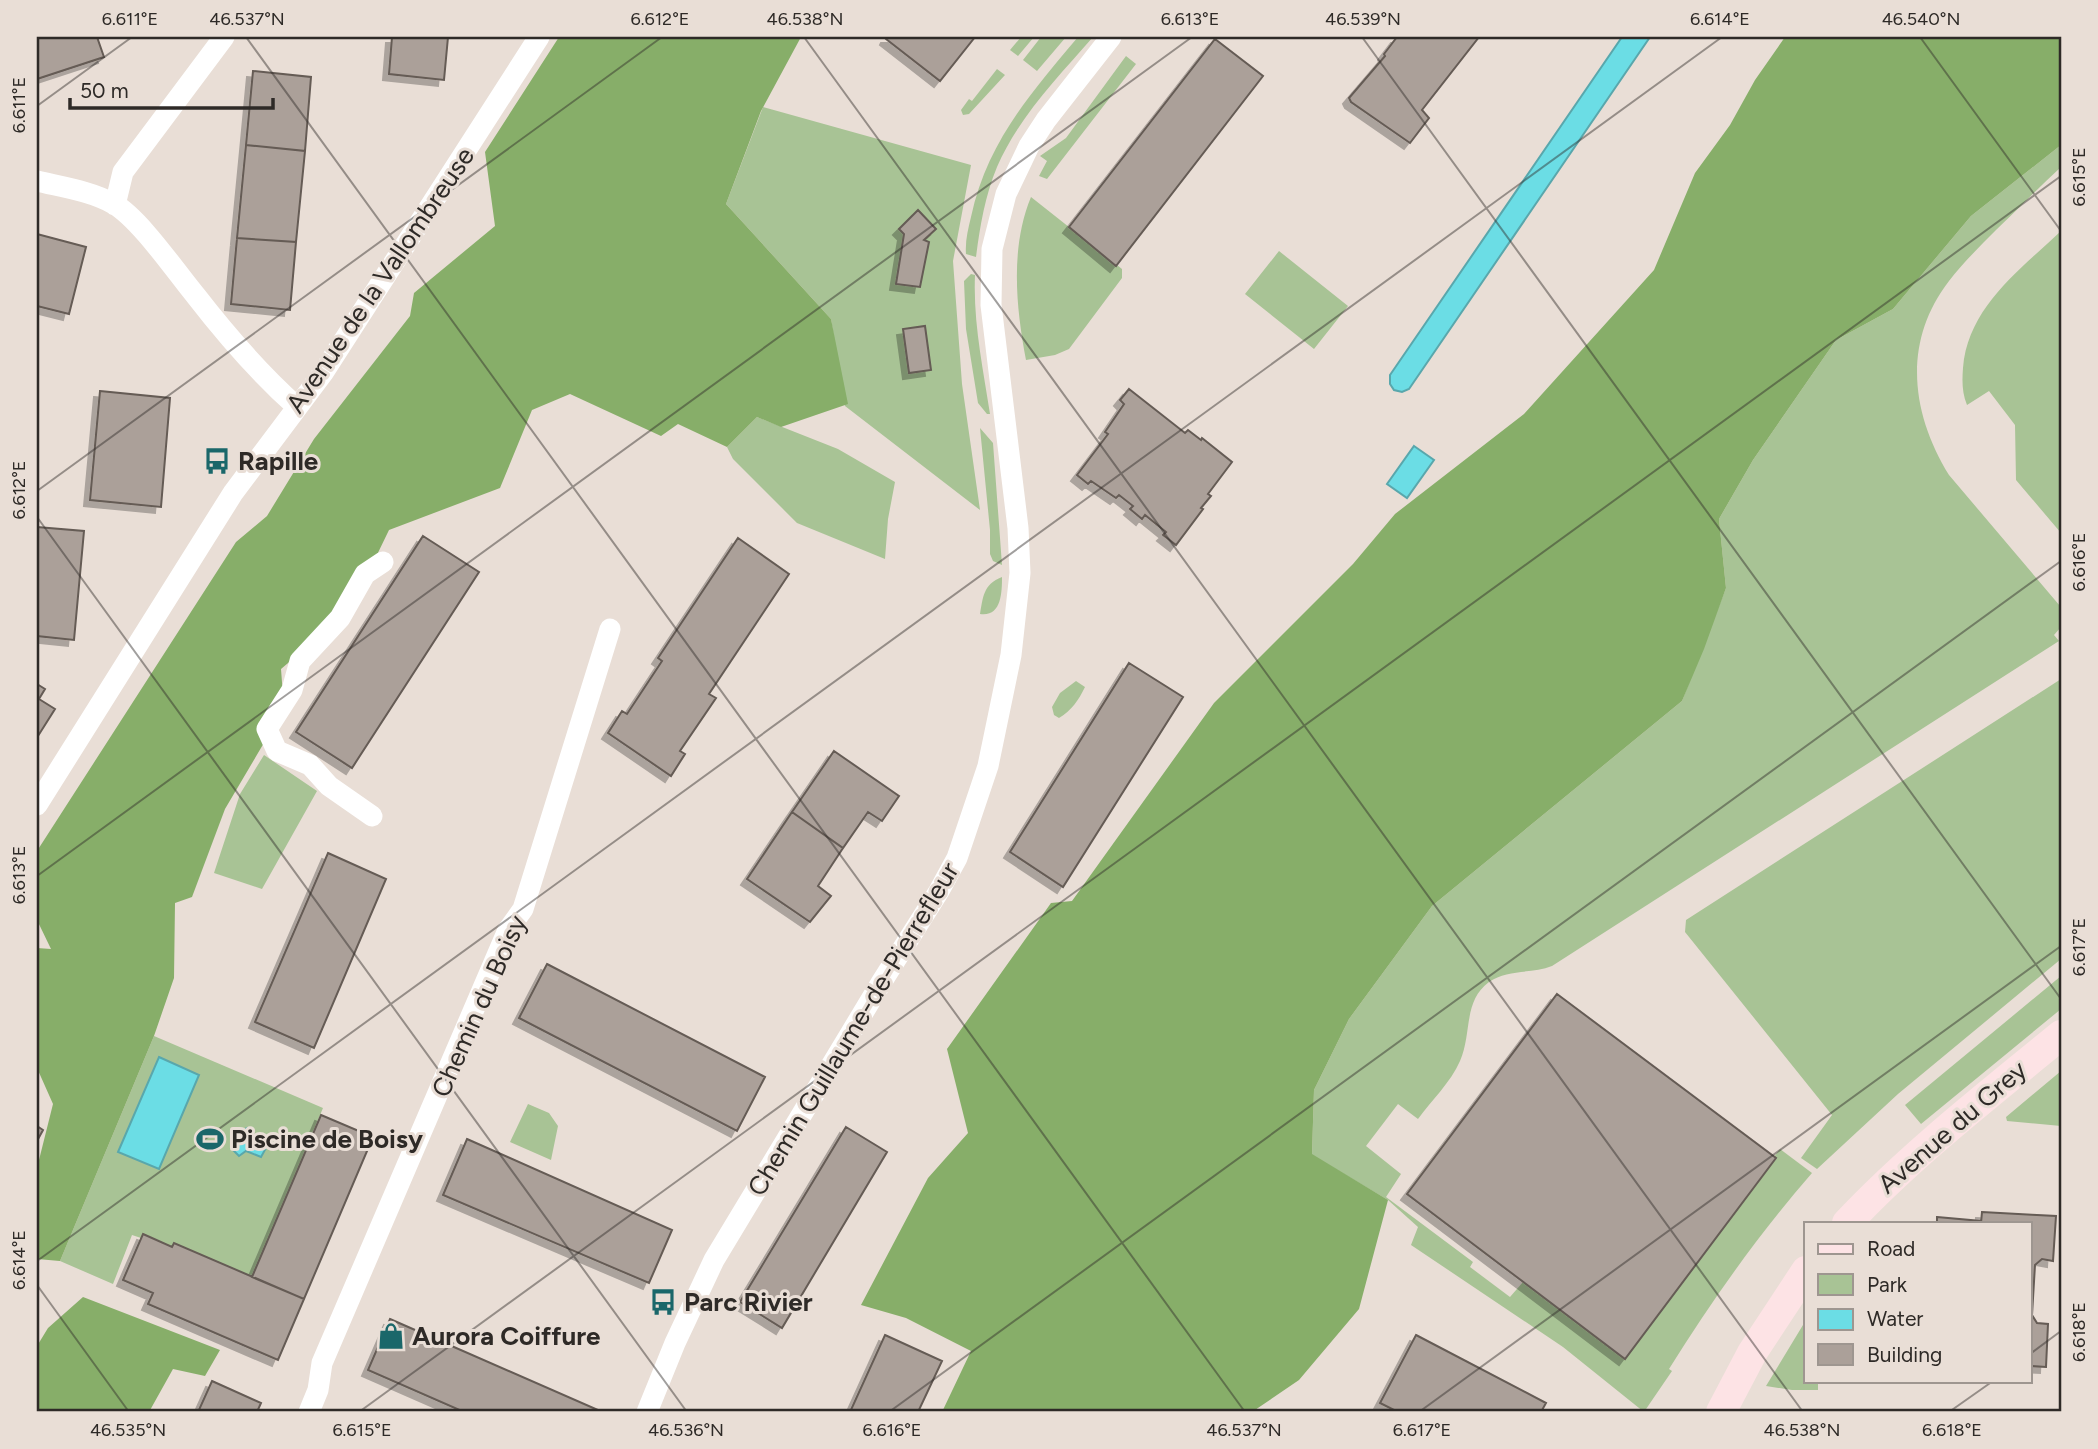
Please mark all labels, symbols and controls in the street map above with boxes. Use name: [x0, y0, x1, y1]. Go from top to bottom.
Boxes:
text: 6.611°E: [102, 8, 158, 30]
text: 46.537°N: [209, 8, 285, 30]
text: 6.612°E: [631, 8, 689, 30]
text: 46.538°N: [767, 8, 843, 30]
text: 6.613°E: [1161, 8, 1219, 30]
text: 46.539°N: [1325, 8, 1401, 30]
text: 6.614°E: [1690, 8, 1750, 30]
text: 46.540°N: [1882, 8, 1960, 30]
scale bar: [70, 66, 273, 110]
text: 6.611°E: [8, 77, 30, 133]
text: 50 m: [80, 78, 129, 103]
street label: Avenue de la Vallombreuse: [279, 141, 481, 419]
text: 6.615°E: [2068, 147, 2090, 207]
place label: Rapille: [238, 445, 318, 477]
bus stop icon: Rapille: [202, 446, 232, 476]
text: 6.612°E: [8, 461, 30, 519]
text: 6.616°E: [2068, 532, 2090, 592]
text: 6.613°E: [8, 846, 30, 904]
street label: Chemin Guillaume-de-Pierrefleur: [741, 856, 966, 1202]
street label: Chemin du Boisy: [425, 910, 534, 1102]
text: 6.617°E: [2068, 918, 2090, 976]
street label: Avenue du Grey: [1871, 1054, 2033, 1200]
place label: Piscine de Boisy: [231, 1123, 423, 1155]
sports icon: Piscine de Boisy: [195, 1124, 225, 1154]
legend: [1804, 1222, 2032, 1382]
text: 6.614°E: [8, 1230, 30, 1290]
text: Road: [1867, 1236, 1915, 1261]
text: Park: [1867, 1272, 1908, 1297]
place label: Parc Rivier: [684, 1286, 813, 1318]
bus stop icon: Parc Rivier: [648, 1287, 678, 1317]
text: 6.618°E: [2068, 1302, 2090, 1362]
text: Water: [1867, 1306, 1923, 1331]
place label: Aurora Coiffure: [412, 1320, 600, 1352]
shop icon: Aurora Coiffure: [376, 1321, 406, 1351]
text: Building: [1867, 1342, 1942, 1367]
text: 46.535°N: [90, 1419, 166, 1441]
text: 6.615°E: [332, 1419, 392, 1441]
text: 46.536°N: [648, 1419, 724, 1441]
text: 6.616°E: [862, 1419, 922, 1441]
text: 46.537°N: [1206, 1419, 1282, 1441]
text: 6.617°E: [1393, 1419, 1451, 1441]
text: 46.538°N: [1764, 1419, 1840, 1441]
text: 6.618°E: [1922, 1419, 1982, 1441]

